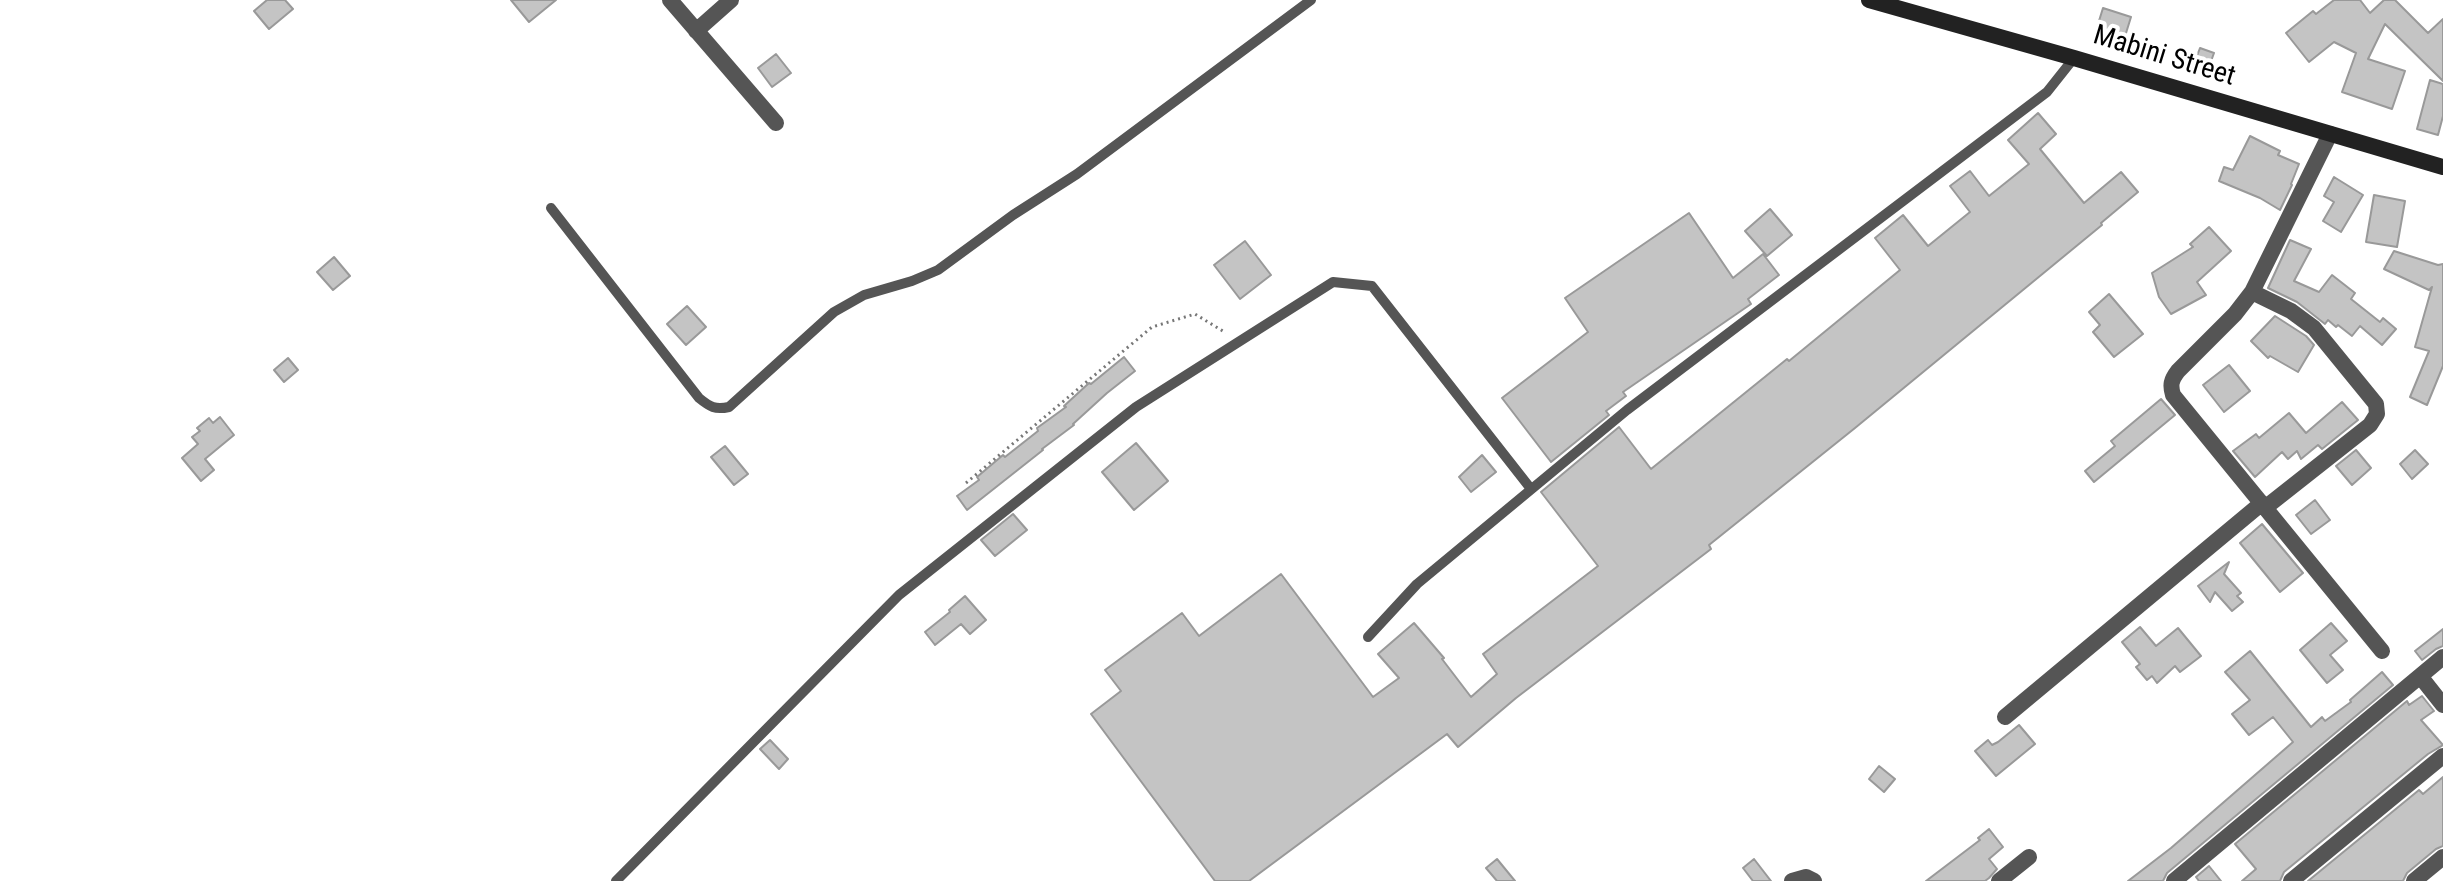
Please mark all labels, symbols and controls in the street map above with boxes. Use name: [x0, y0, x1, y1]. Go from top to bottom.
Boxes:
street label: Mabini Street: [2089, 19, 2239, 95]

